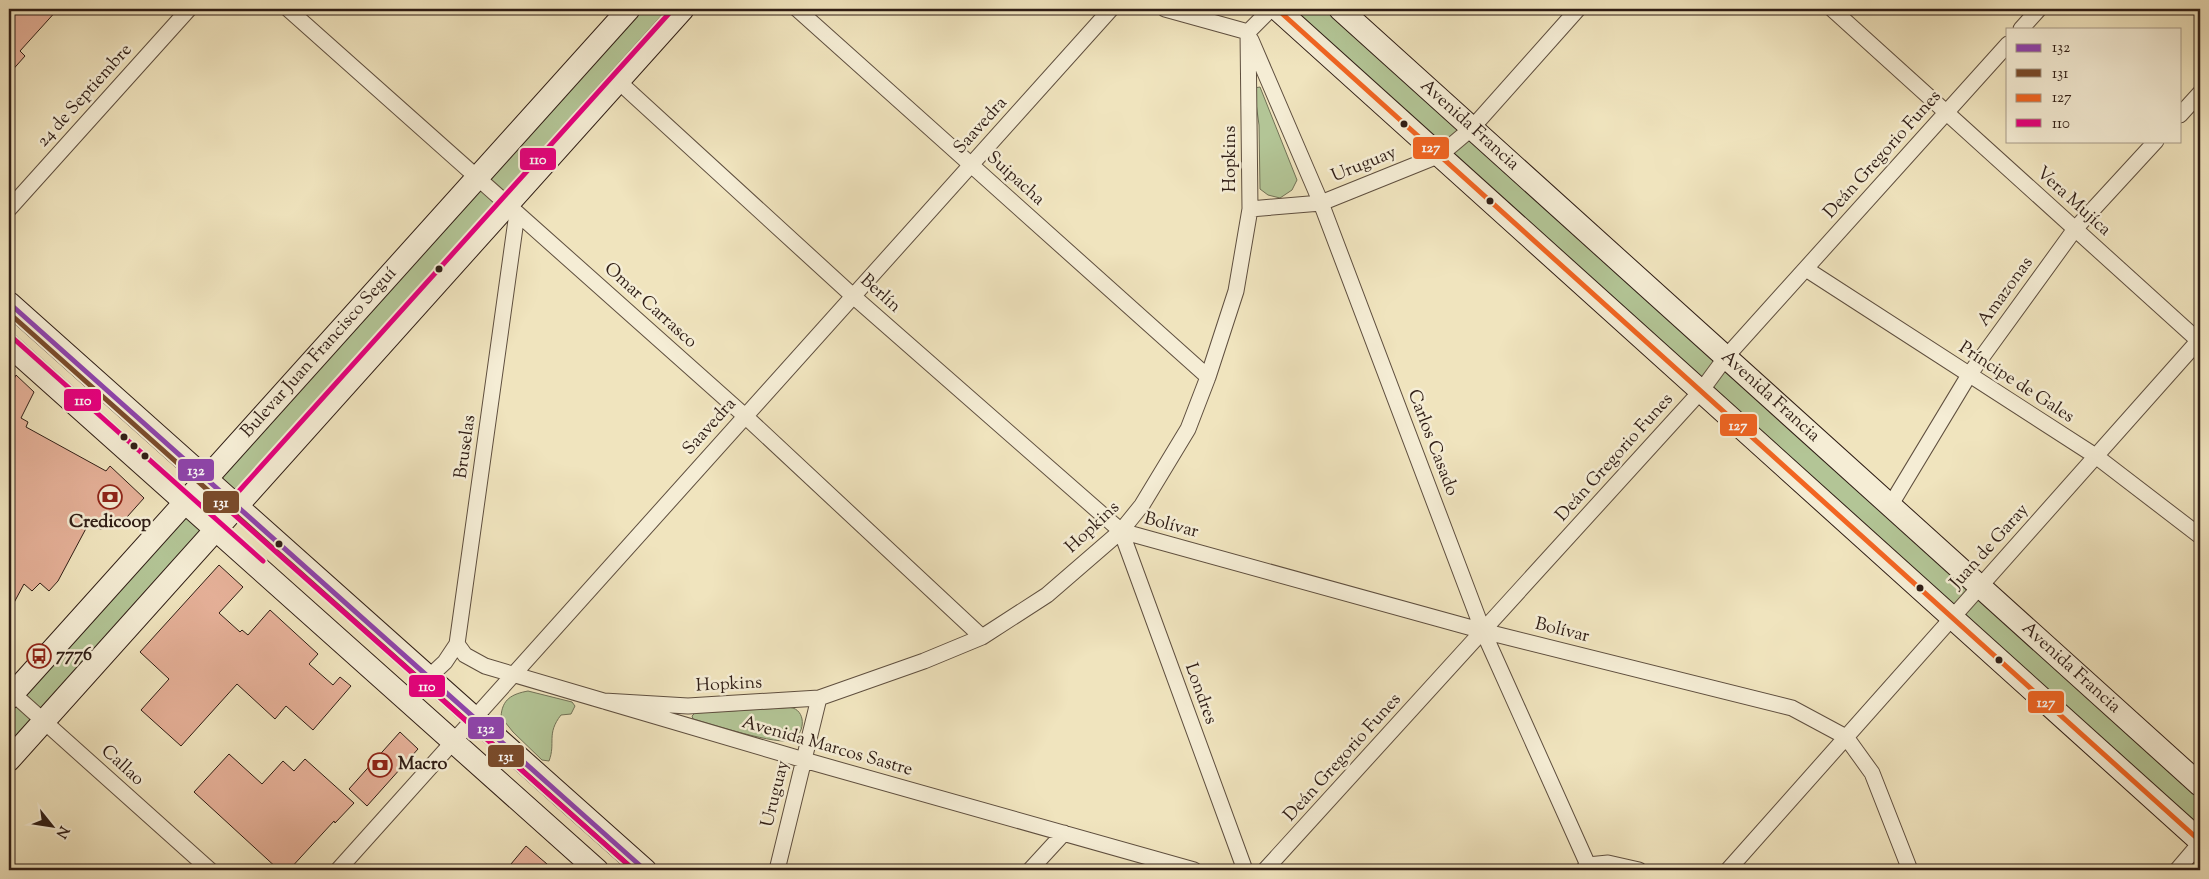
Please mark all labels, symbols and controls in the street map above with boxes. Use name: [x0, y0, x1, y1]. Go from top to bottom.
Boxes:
legend: [2006, 28, 2182, 142]
street label: 24 de Septiembre: [31, 38, 139, 154]
text: 132: [2052, 38, 2070, 59]
text: 131: [2052, 64, 2068, 85]
street label: Avenida Francia: [1414, 74, 1525, 177]
street label: Deán Gregorio Funes: [1818, 85, 1948, 225]
text: 127: [2052, 88, 2072, 109]
street label: Saavedra: [948, 92, 1014, 160]
text: 110: [2052, 114, 2070, 135]
unlabelled marker: [1399, 119, 1409, 129]
street label: Hopkins: [1218, 126, 1244, 192]
line badge: 127: [1412, 136, 1450, 160]
text: 127: [1422, 139, 1441, 159]
street label: Uruguay: [1328, 140, 1400, 190]
street label: Suipacha: [980, 146, 1050, 212]
line badge: 110: [519, 147, 557, 171]
text: 110: [530, 151, 547, 171]
street label: Vera Mujíca: [2030, 161, 2116, 243]
unlabelled marker: [1485, 196, 1495, 206]
street label: Amazonas: [1972, 252, 2040, 332]
street label: Omar Carrasco: [597, 257, 703, 355]
street label: Bulevar Juan Francisco Seguí: [235, 262, 403, 444]
unlabelled marker: [434, 264, 444, 274]
street label: Berlín: [854, 269, 906, 320]
street label: Príncipe de Gales: [1953, 336, 2079, 430]
street label: Avenida Francia: [1714, 345, 1825, 449]
street label: Carlos Casado: [1400, 386, 1464, 500]
line badge: 110: [63, 388, 102, 412]
street label: Deán Gregorio Funes: [1550, 388, 1680, 528]
text: 110: [75, 392, 92, 412]
street label: Saavedra: [677, 393, 743, 461]
street label: Bruselas: [449, 413, 483, 481]
line badge: 127: [1719, 413, 1758, 437]
text: 127: [1729, 417, 1748, 437]
unlabelled marker: [119, 432, 129, 442]
unlabelled marker: [129, 441, 139, 451]
unlabelled marker: [140, 451, 150, 461]
line badge: 132: [177, 458, 215, 482]
text: 132: [188, 462, 205, 482]
bank icon: Credicoop: [97, 484, 123, 510]
line badge: 131: [202, 490, 240, 514]
text: 131: [213, 494, 229, 514]
street label: Hopkins: [1060, 496, 1126, 560]
street label: Juan de Garay: [1944, 498, 2036, 596]
street label: Bolívar: [1141, 506, 1201, 546]
place label: Credicoop: [69, 510, 151, 536]
unlabelled marker: [274, 539, 284, 549]
unlabelled marker: [1915, 583, 1925, 593]
street label: Bolívar: [1532, 612, 1592, 650]
street label: Avenida Francia: [2015, 616, 2126, 720]
bus stop icon: 7776: [26, 643, 52, 669]
place label: 7776: [56, 643, 92, 669]
unlabelled marker: [1994, 655, 2004, 665]
street label: Londres: [1177, 660, 1223, 728]
street label: Hopkins: [695, 670, 763, 700]
line badge: 110: [408, 674, 446, 698]
text: 110: [419, 678, 436, 698]
street label: Deán Gregorio Funes: [1278, 688, 1408, 828]
line badge: 127: [2027, 690, 2065, 714]
text: 127: [2037, 694, 2056, 714]
street label: Avenida Marcos Sastre: [739, 710, 915, 784]
line badge: 132: [467, 716, 505, 740]
text: 132: [478, 720, 495, 740]
street label: Callao: [95, 739, 150, 793]
line badge: 131: [487, 744, 525, 768]
text: 131: [498, 748, 514, 768]
bank icon: Macro: [367, 752, 393, 778]
place label: Macro: [398, 752, 447, 778]
street label: Uruguay: [755, 758, 797, 830]
north arrow: [28, 802, 78, 852]
text: N: [50, 822, 73, 841]

